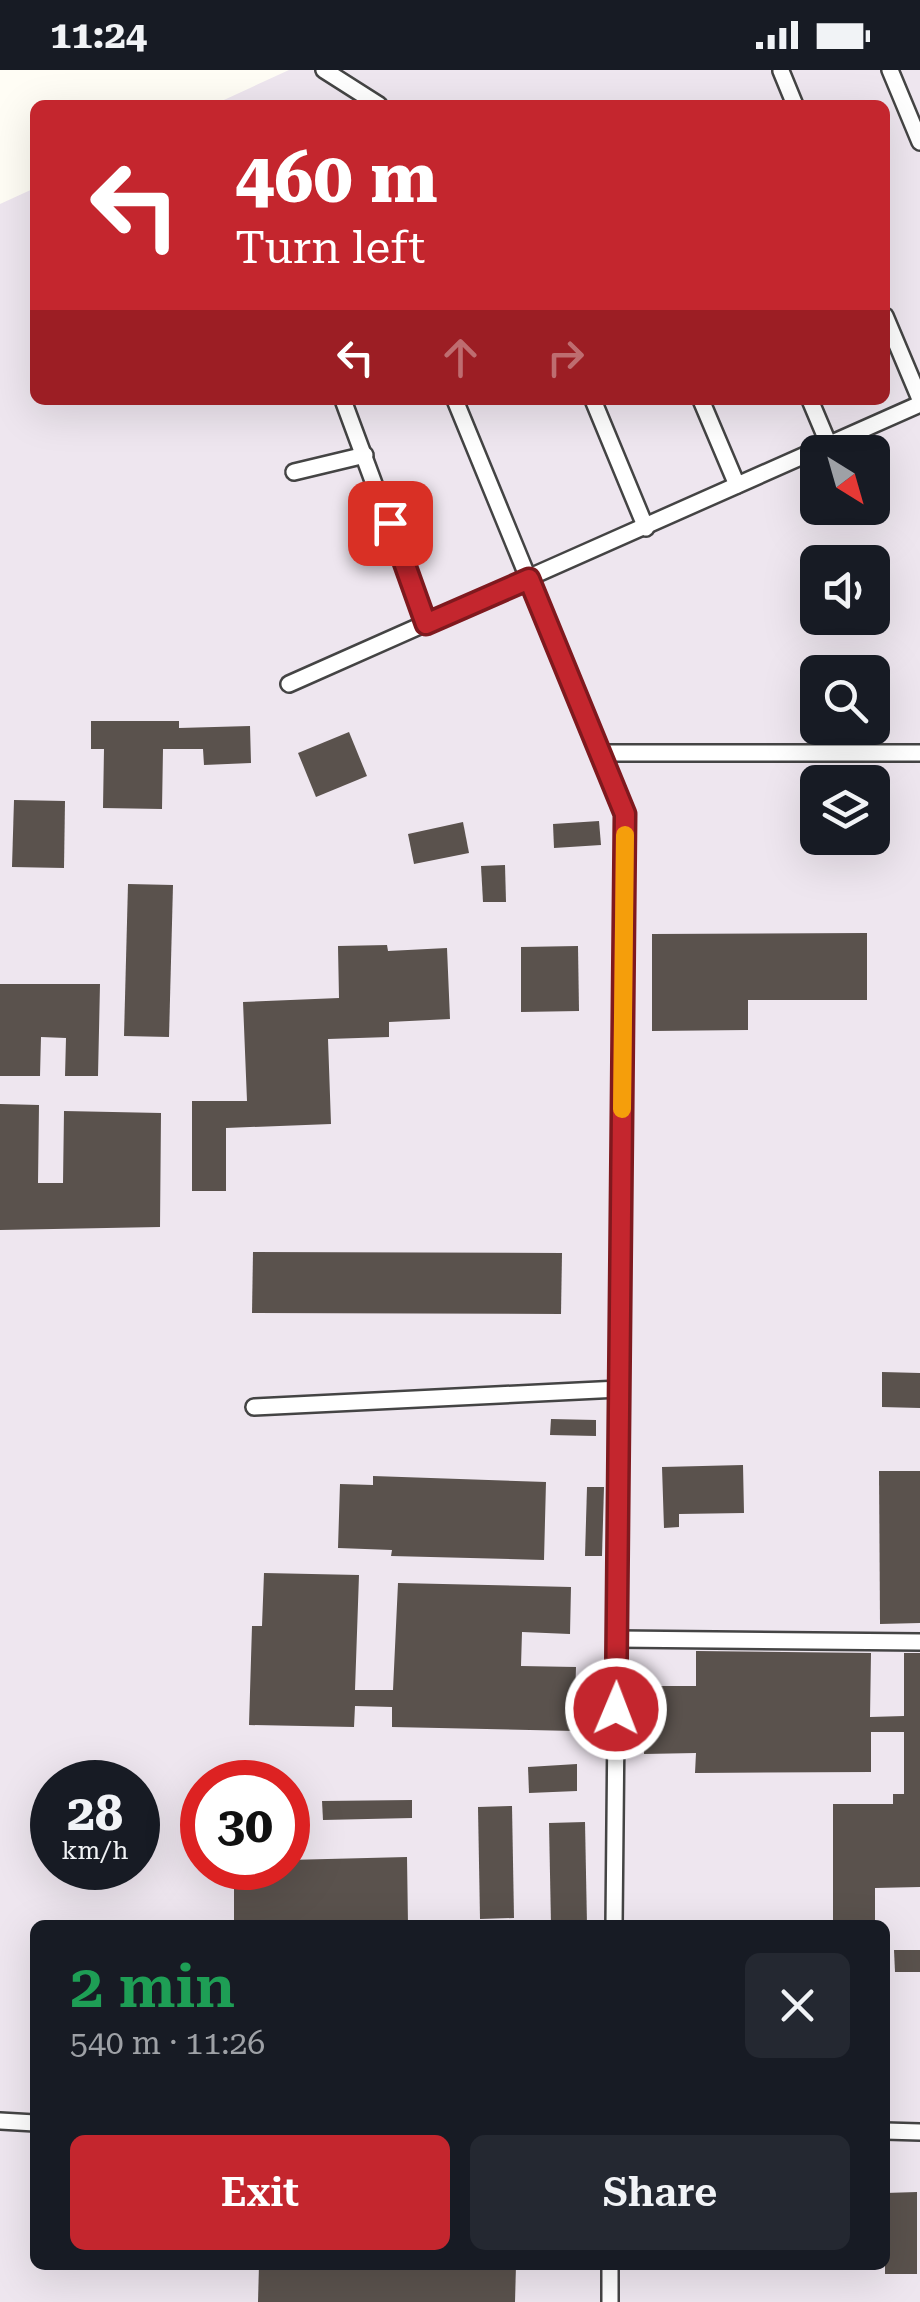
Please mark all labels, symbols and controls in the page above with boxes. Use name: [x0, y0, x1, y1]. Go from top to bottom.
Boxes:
text: 11:24: [50, 13, 147, 57]
text: 460 m: [235, 137, 438, 219]
icon: left: [70, 140, 200, 270]
text: Turn left: [235, 221, 425, 274]
icon: left: [328, 330, 383, 385]
icon: ahead: [433, 330, 488, 385]
icon: right: [538, 330, 593, 385]
north arrow: [800, 435, 890, 525]
map controls: [800, 435, 890, 855]
pin: [348, 481, 433, 566]
icon: arrive: [363, 496, 418, 551]
button: sound: [800, 545, 890, 635]
button: search: [800, 655, 890, 745]
button: layers: [800, 765, 890, 855]
position arrow: [564, 1657, 668, 1761]
speed limit sign: 30: [180, 1760, 310, 1890]
text: 28: [67, 1784, 123, 1842]
text: km/h: [62, 1836, 128, 1865]
text: 2 min: [70, 1951, 235, 2022]
button: close: [745, 1953, 850, 2058]
text: 540 m · 11:26: [70, 2024, 265, 2062]
button: Exit: [70, 2135, 450, 2250]
button: Share: [470, 2135, 850, 2250]

